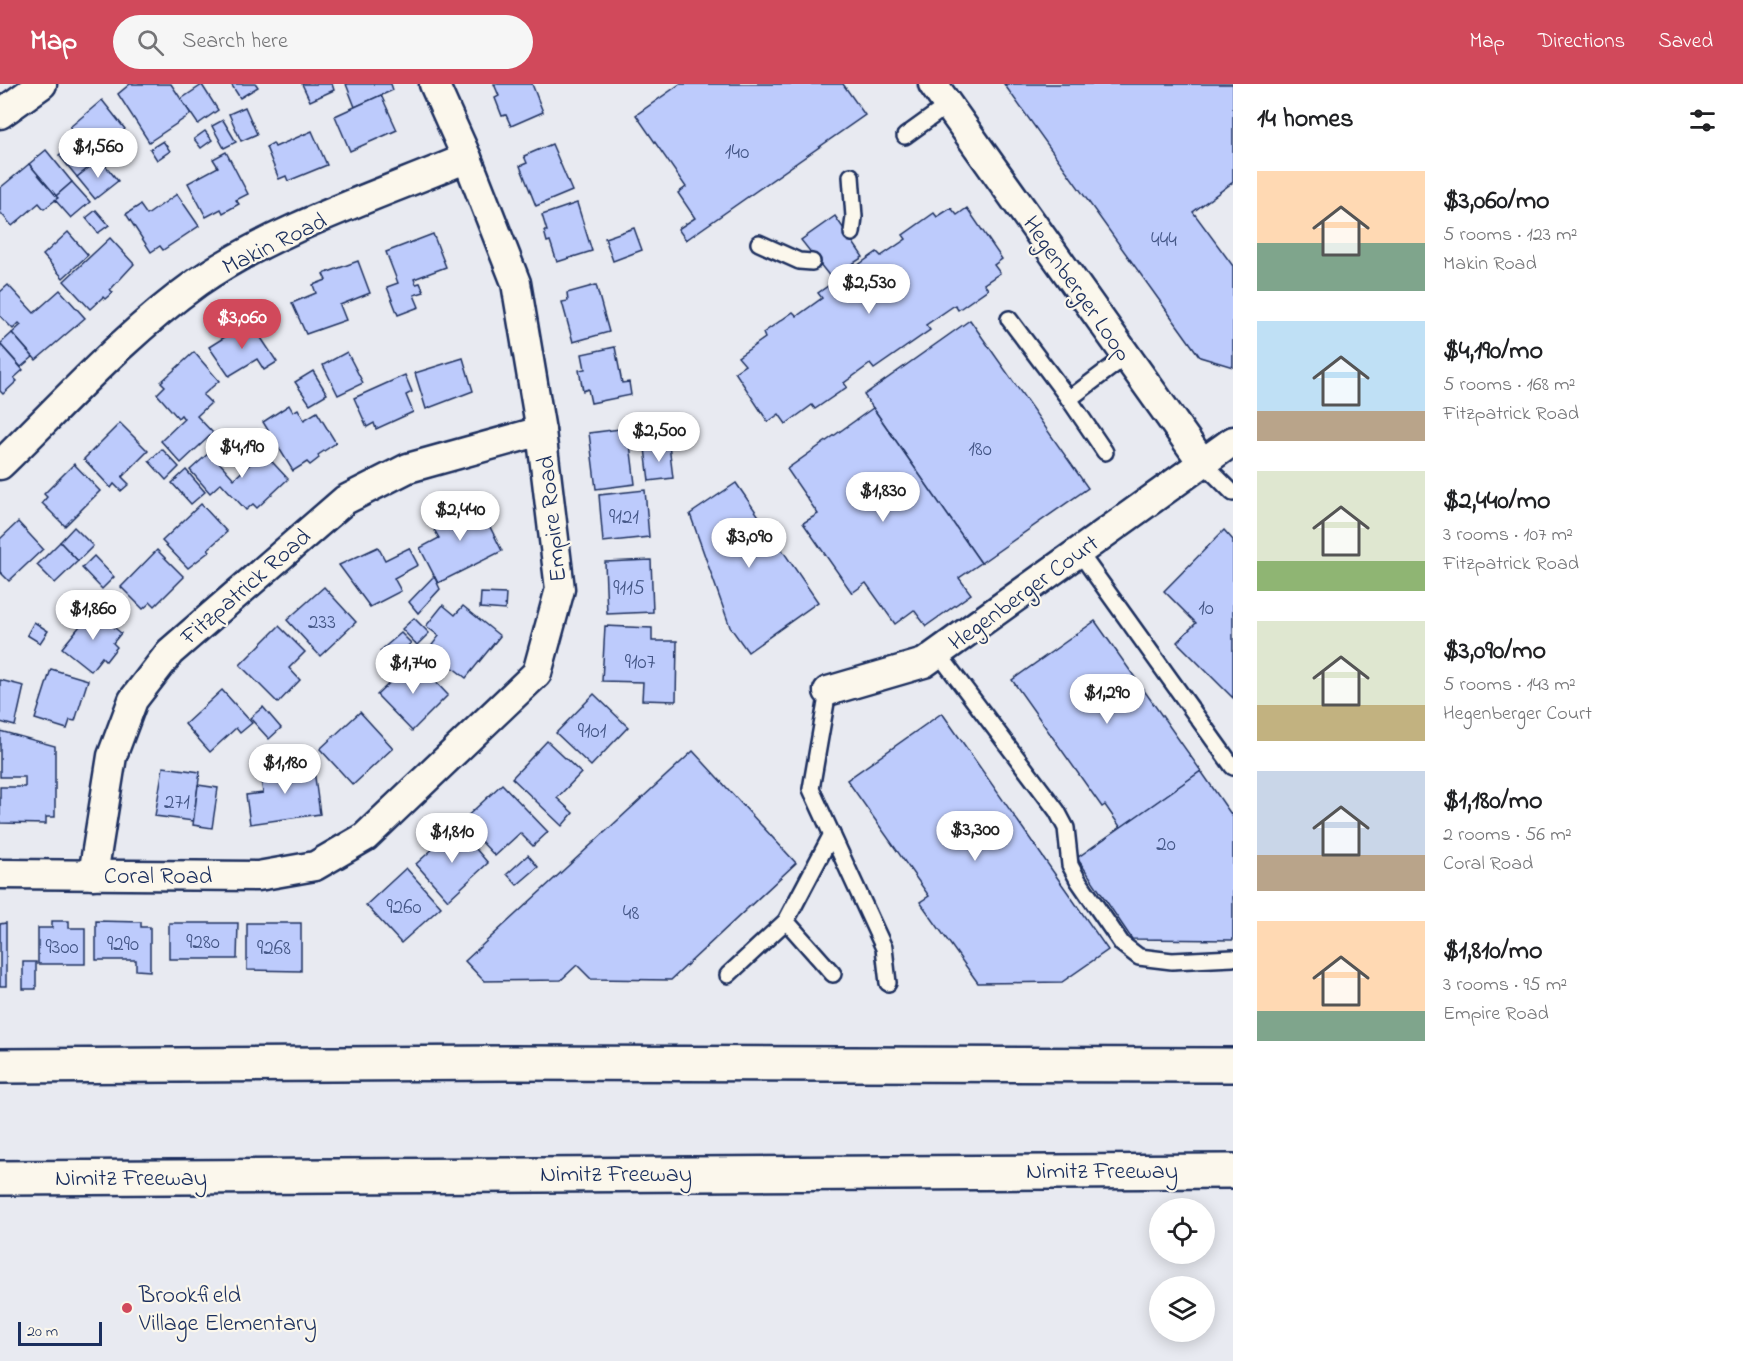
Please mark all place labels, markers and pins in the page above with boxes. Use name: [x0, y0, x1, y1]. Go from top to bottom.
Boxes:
pin: $1,560: [49, 128, 147, 179]
pin: $2,530: [820, 264, 918, 315]
pin: $3,060: [193, 299, 291, 350]
pin: $2,500: [610, 412, 708, 463]
pin: $4,190: [193, 428, 291, 479]
pin: $1,830: [834, 472, 932, 523]
pin: $2,440: [411, 491, 509, 542]
pin: $3,090: [700, 518, 798, 569]
pin: $1,860: [44, 590, 142, 641]
pin: $1,740: [364, 644, 462, 695]
pin: $1,290: [1058, 674, 1156, 725]
pin: $1,180: [236, 744, 334, 795]
pin: $3,300: [926, 811, 1024, 862]
pin: $1,810: [403, 813, 501, 864]
place label: Brookfield Village Elementary: [138, 1279, 317, 1343]
marker: Brookfield Village Elementary: [120, 1301, 134, 1315]

